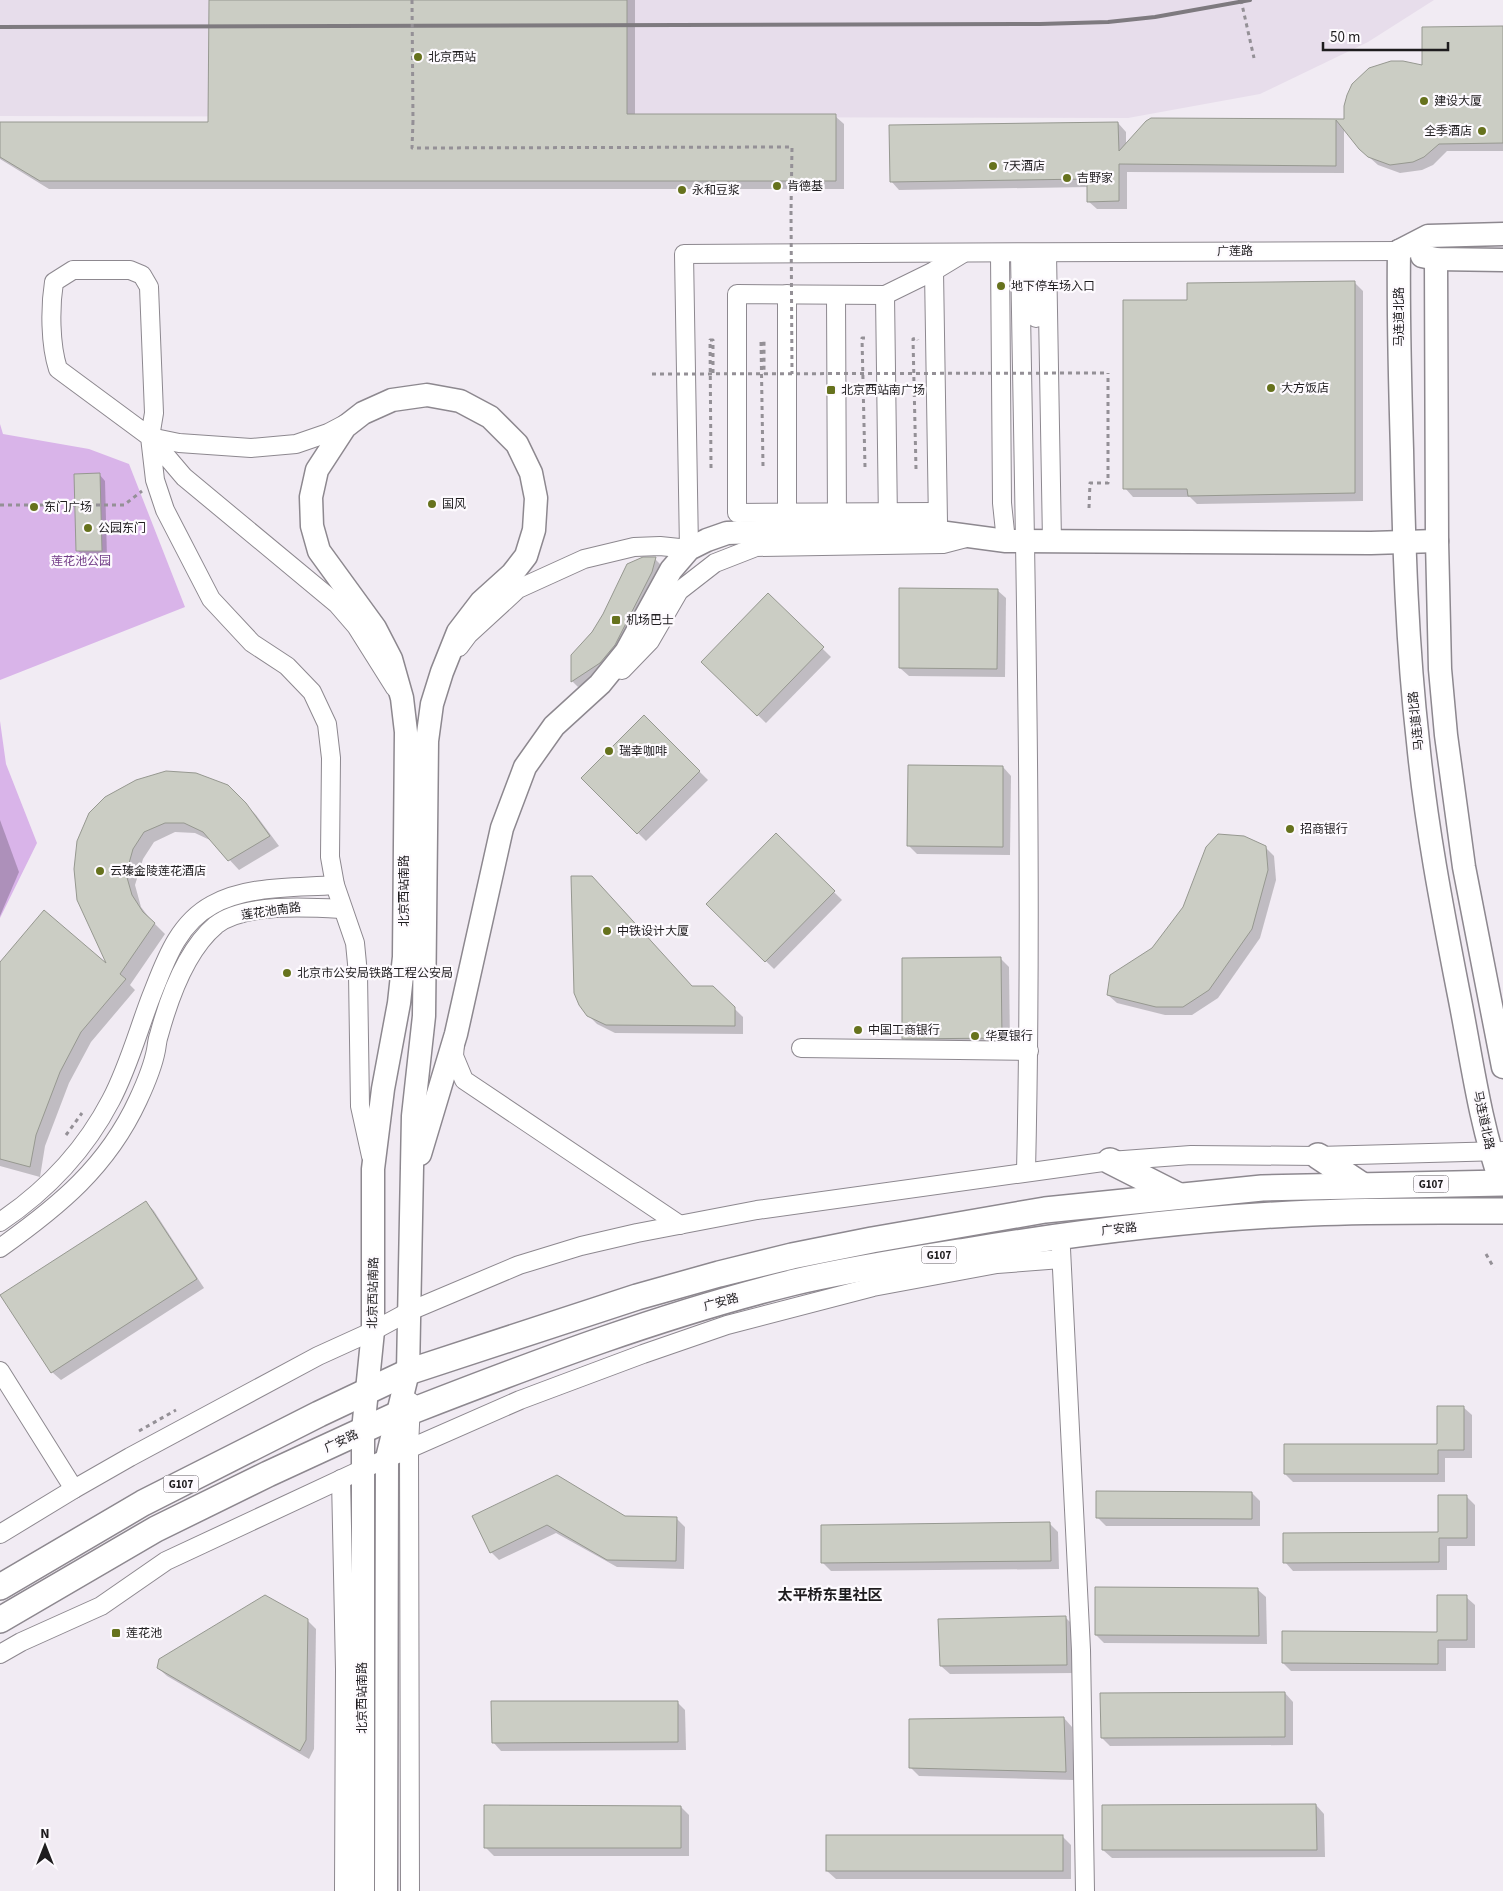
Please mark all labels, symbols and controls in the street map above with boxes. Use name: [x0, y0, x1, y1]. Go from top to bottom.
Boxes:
scale bar: [1323, 20, 1448, 52]
text: 50 m: [1330, 27, 1360, 48]
place label: 北京西站: [428, 49, 476, 66]
marker: 北京西站: [412, 51, 424, 63]
place label: 建设大厦: [1434, 93, 1482, 110]
marker: 建设大厦: [1418, 95, 1430, 107]
place label: 全季酒店: [1424, 123, 1472, 140]
marker: 全季酒店: [1476, 125, 1488, 137]
place label: 7天酒店: [1003, 158, 1045, 175]
marker: 7天酒店: [987, 160, 999, 172]
place label: 吉野家: [1077, 170, 1113, 187]
marker: 吉野家: [1061, 172, 1073, 184]
place label: 肯德基: [787, 178, 823, 195]
marker: 肯德基: [771, 180, 783, 192]
place label: 永和豆浆: [692, 182, 740, 199]
marker: 永和豆浆: [676, 184, 688, 196]
street label: 广莲路: [1217, 243, 1253, 260]
place label: 地下停车场入口: [1011, 278, 1095, 295]
marker: 地下停车场入口: [995, 280, 1007, 292]
street label: 马连道北路: [1391, 287, 1408, 347]
place label: 大方饭店: [1281, 380, 1329, 397]
place label: 北京西站南广场: [841, 382, 925, 399]
marker: 大方饭店: [1265, 382, 1277, 394]
marker: 北京西站南广场: [825, 384, 837, 396]
place label: 国风: [442, 496, 466, 513]
marker: 国风: [426, 498, 438, 510]
place label: 东门广场: [44, 499, 92, 516]
marker: 东门广场: [28, 501, 40, 513]
place label: 公园东门: [98, 520, 146, 537]
marker: 公园东门: [82, 522, 94, 534]
park label: 莲花池公园: [51, 553, 111, 570]
place label: 机场巴士: [626, 612, 674, 629]
marker: 机场巴士: [610, 614, 622, 626]
street label: 马连道北路: [1405, 690, 1428, 752]
place label: 瑞幸咖啡: [619, 743, 667, 760]
marker: 瑞幸咖啡: [603, 745, 615, 757]
place label: 招商银行: [1300, 821, 1348, 838]
marker: 招商银行: [1284, 823, 1296, 835]
street label: 北京西站南路: [396, 855, 413, 927]
place label: 云瑧金陵莲花酒店: [110, 863, 206, 880]
marker: 云瑧金陵莲花酒店: [94, 865, 106, 877]
street label: 莲花池南路: [240, 899, 302, 924]
place label: 中铁设计大厦: [617, 923, 689, 940]
marker: 中铁设计大厦: [601, 925, 613, 937]
place label: 北京市公安局铁路工程公安局: [297, 965, 453, 982]
marker: 北京市公安局铁路工程公安局: [281, 967, 293, 979]
place label: 中国工商银行: [868, 1022, 940, 1039]
marker: 中国工商银行: [852, 1024, 864, 1036]
place label: 华夏银行: [985, 1028, 1033, 1045]
marker: 华夏银行: [969, 1030, 981, 1042]
street label: 马连道北路: [1469, 1089, 1498, 1151]
road number: G107: [1414, 1176, 1448, 1192]
street label: 广安路: [1100, 1219, 1138, 1240]
road number: G107: [922, 1246, 956, 1264]
street label: 北京西站南路: [364, 1257, 383, 1329]
street label: 广安路: [702, 1290, 741, 1315]
street label: 广安路: [321, 1426, 361, 1457]
road number: G107: [164, 1476, 198, 1492]
district label: 太平桥东里社区: [777, 1585, 883, 1606]
place label: 莲花池: [126, 1625, 162, 1642]
marker: 莲花池: [110, 1627, 122, 1639]
street label: 北京西站南路: [354, 1662, 371, 1734]
north arrow: [20, 1821, 70, 1871]
text: N: [40, 1824, 50, 1844]

